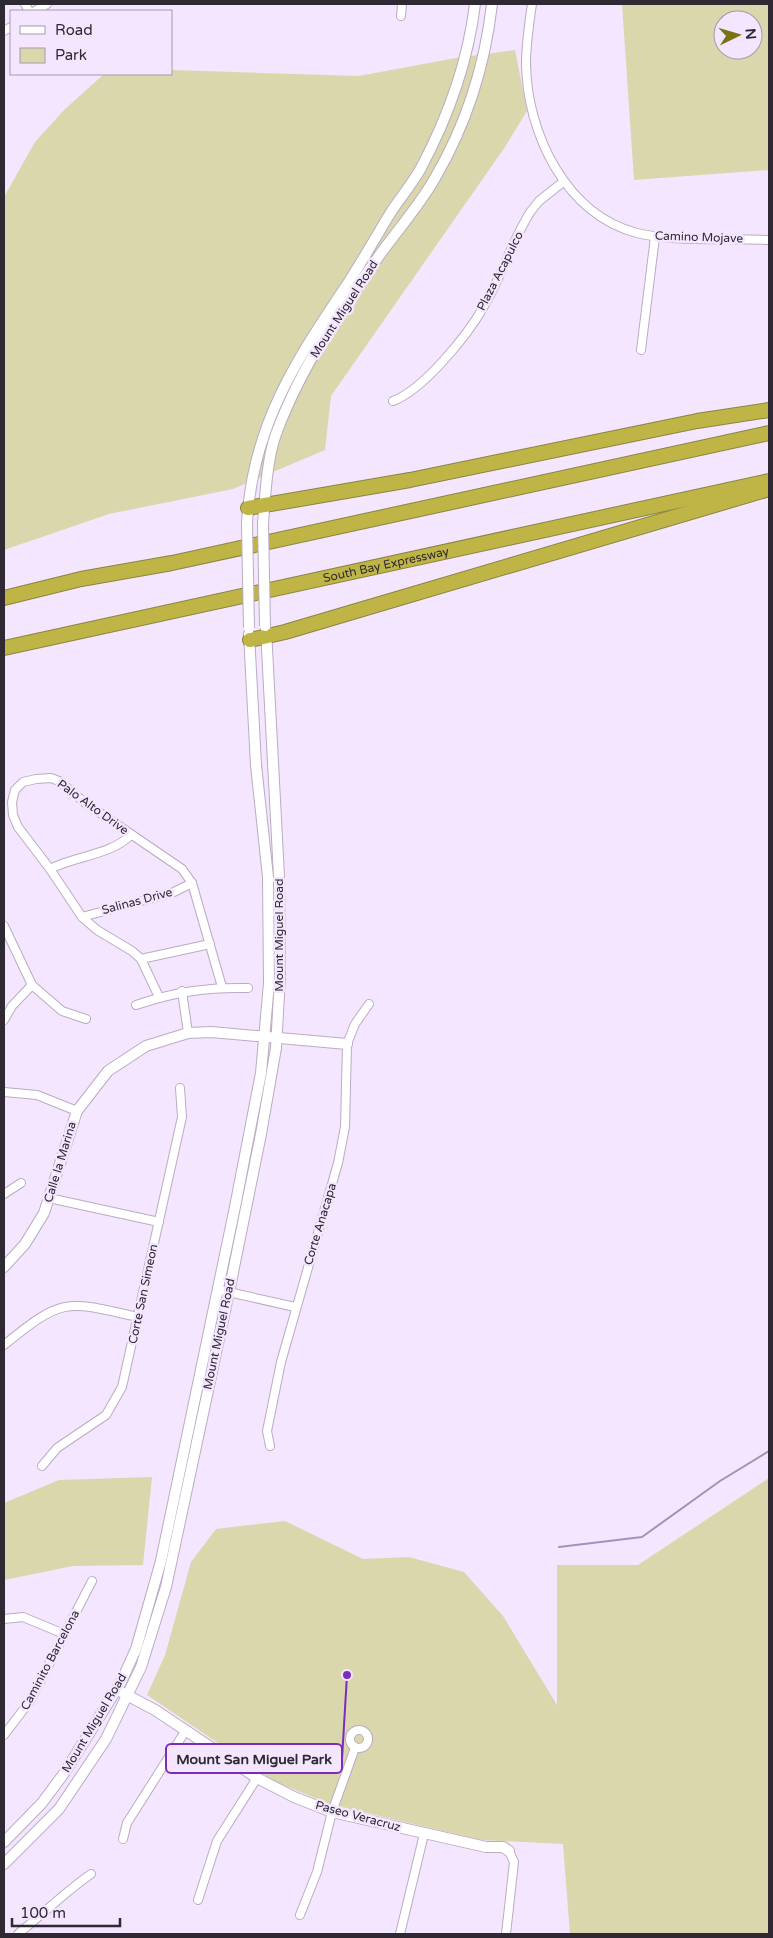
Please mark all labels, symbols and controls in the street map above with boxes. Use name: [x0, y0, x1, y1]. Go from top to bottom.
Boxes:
legend: [10, 10, 172, 75]
north arrow: [713, 10, 763, 60]
text: Road: [55, 21, 93, 39]
text: N: [741, 28, 759, 40]
text: Park: [55, 46, 87, 64]
street label: Camino Mojave: [655, 228, 744, 246]
street label: Plaza Acapulco: [474, 229, 526, 313]
street label: Mount Miguel Road: [307, 258, 381, 360]
street label: South Bay Expressway: [322, 544, 451, 585]
street label: Palo Alto Drive: [55, 777, 131, 838]
street label: Mount Miguel Road: [272, 878, 286, 992]
street label: Salinas Drive: [100, 885, 174, 917]
street label: Calle la Marina: [41, 1120, 79, 1204]
street label: Corte Anacapa: [301, 1181, 339, 1267]
street label: Corte San Simeon: [126, 1243, 160, 1345]
street label: Mount Miguel Road: [200, 1277, 238, 1391]
street label: Caminito Barcelona: [18, 1608, 82, 1712]
street label: Mount Miguel Road: [59, 1671, 129, 1775]
callout: Mount San Miguel Park: [166, 1744, 342, 1773]
text: Mount San Miguel Park: [176, 1751, 332, 1768]
street label: Paseo Veracruz: [314, 1798, 402, 1834]
scale bar: [12, 1896, 120, 1928]
text: 100 m: [20, 1904, 66, 1922]

